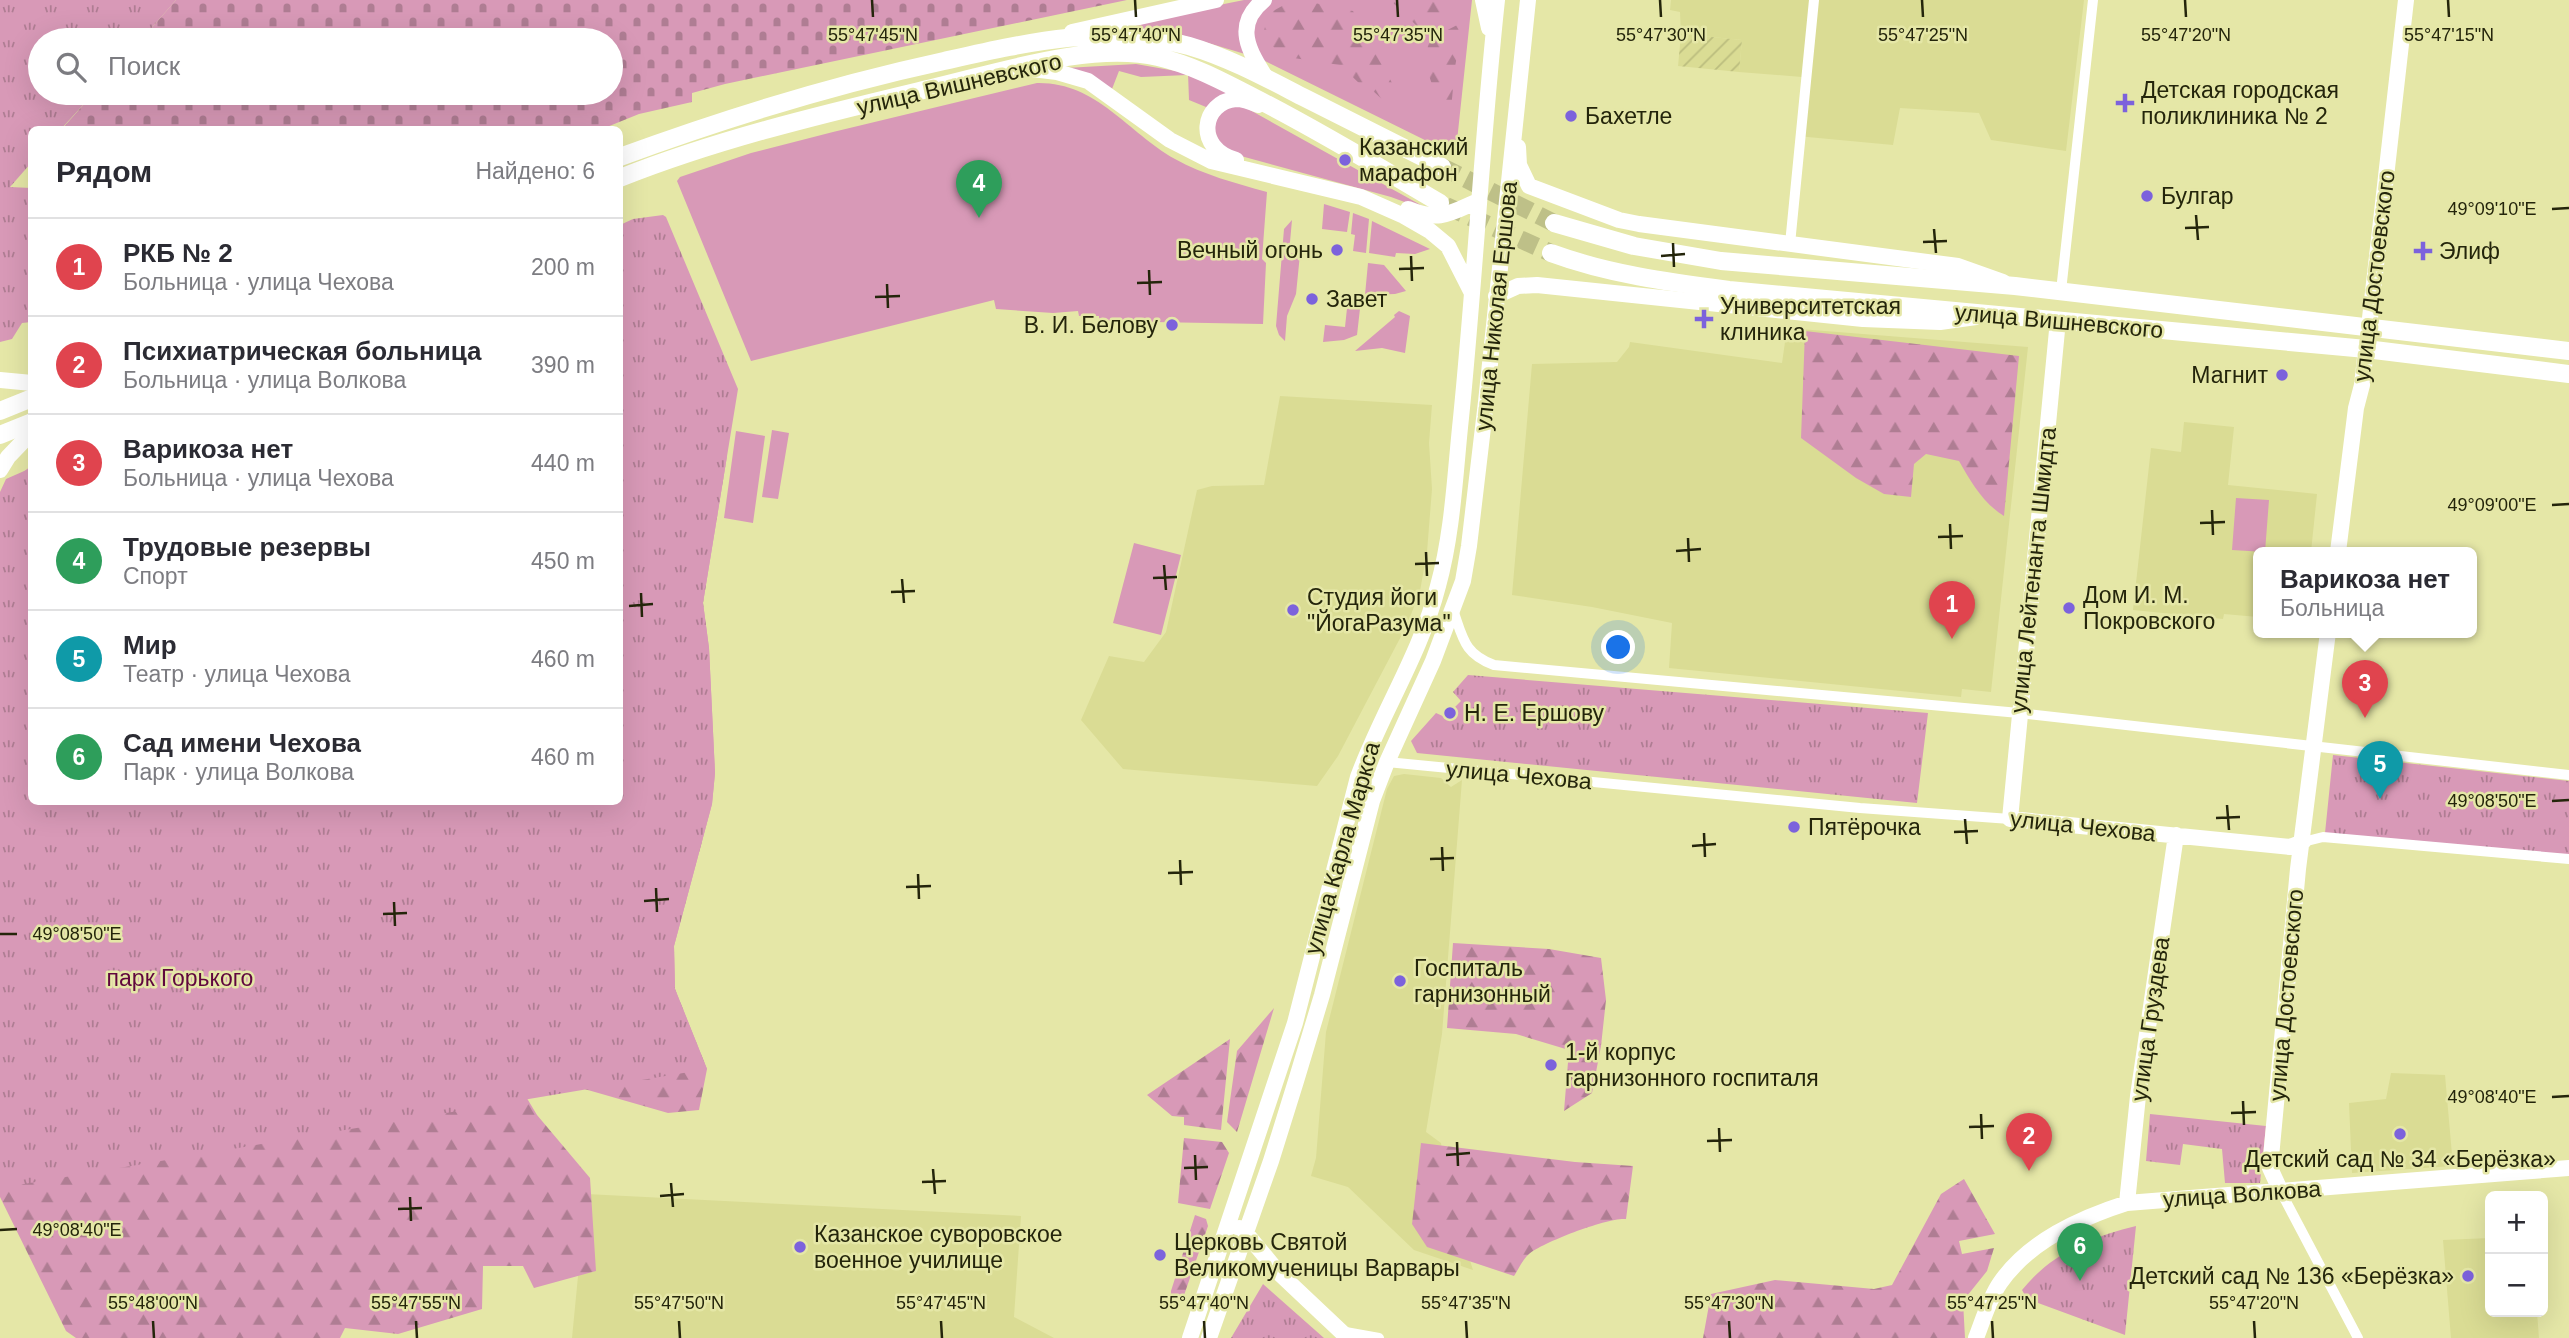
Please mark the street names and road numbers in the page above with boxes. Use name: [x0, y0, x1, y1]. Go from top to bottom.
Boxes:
street label: улица Вишневского: [854, 48, 1064, 120]
street label: улица Достоевского: [2348, 169, 2400, 383]
street label: улица Николая Ершова: [1470, 180, 1522, 432]
street label: улица Вишневского: [1954, 299, 2164, 343]
street label: улица Лейтенанта Шмидта: [2005, 426, 2061, 714]
street label: улица Карла Маркса: [1299, 738, 1385, 957]
street label: улица Чехова: [1445, 756, 1593, 794]
street label: улица Чехова: [2009, 805, 2157, 847]
street label: улица Достоевского: [2264, 888, 2308, 1102]
street label: улица Груздева: [2126, 935, 2174, 1103]
street label: улица Волкова: [2162, 1175, 2322, 1212]

